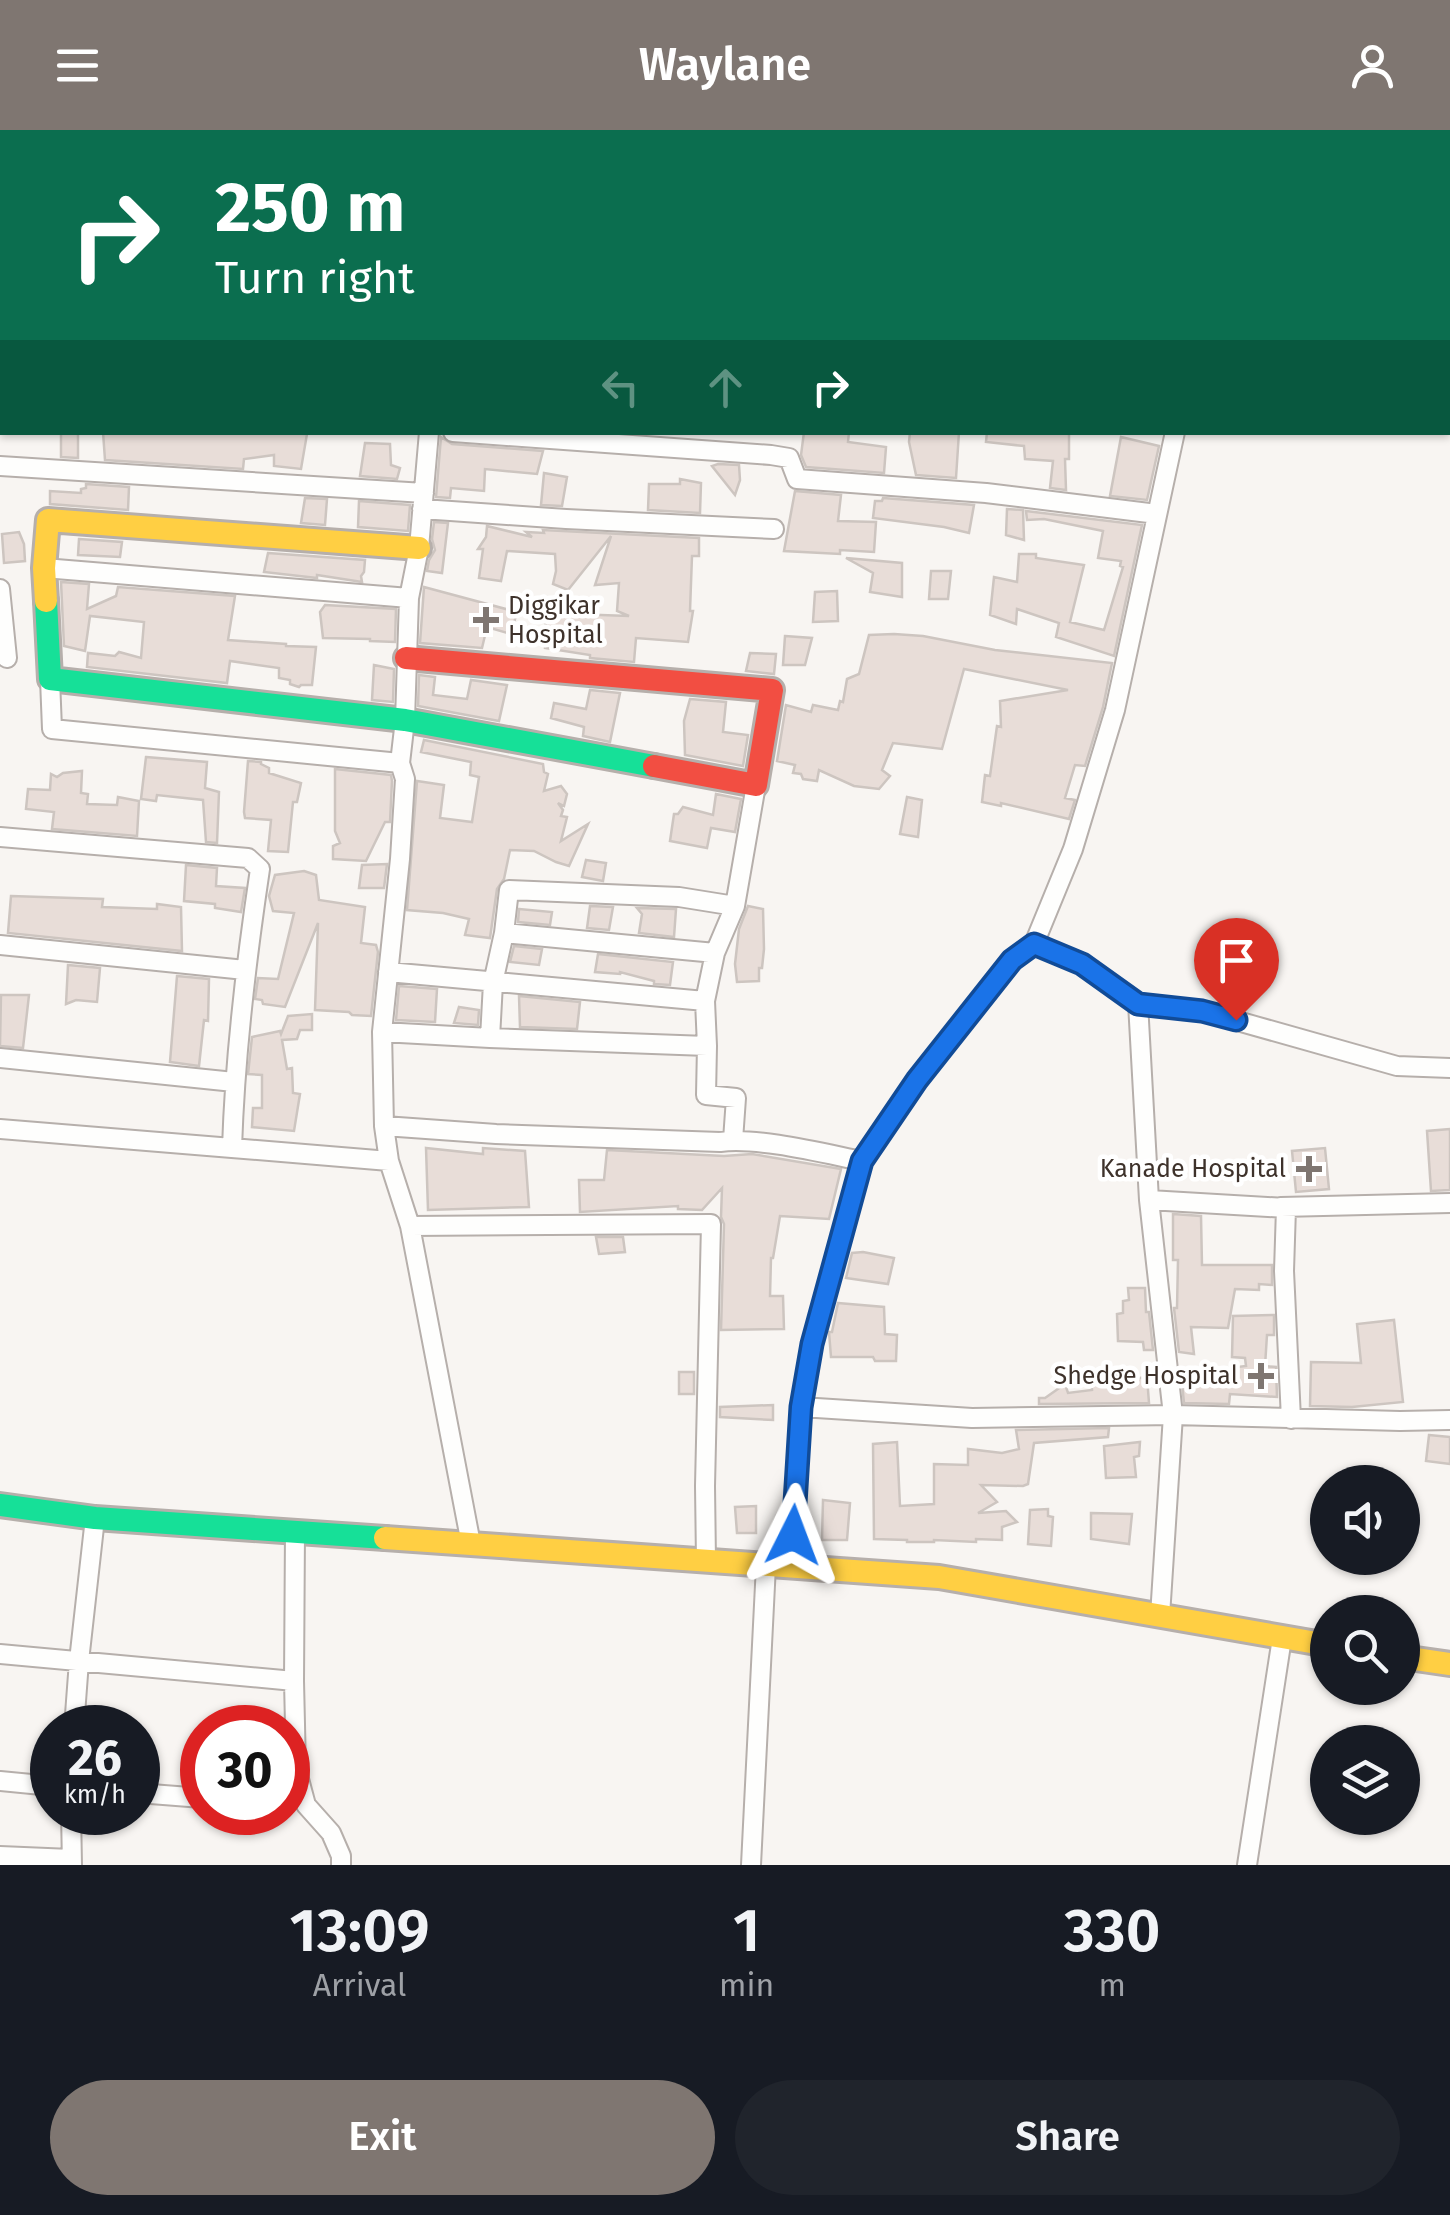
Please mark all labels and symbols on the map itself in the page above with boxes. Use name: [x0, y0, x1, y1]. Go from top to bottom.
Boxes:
place label: Diggikar Hospital: [508, 591, 603, 650]
marker: Diggikar Hospital: [473, 607, 499, 633]
pin: [1194, 918, 1279, 1021]
place label: Kanade Hospital: [1100, 1154, 1286, 1184]
marker: Kanade Hospital: [1296, 1156, 1322, 1182]
place label: Shedge Hospital: [1054, 1361, 1238, 1391]
marker: Shedge Hospital: [1248, 1363, 1274, 1389]
position arrow: [741, 1483, 845, 1587]
speed limit sign: 30: [180, 1705, 310, 1835]

